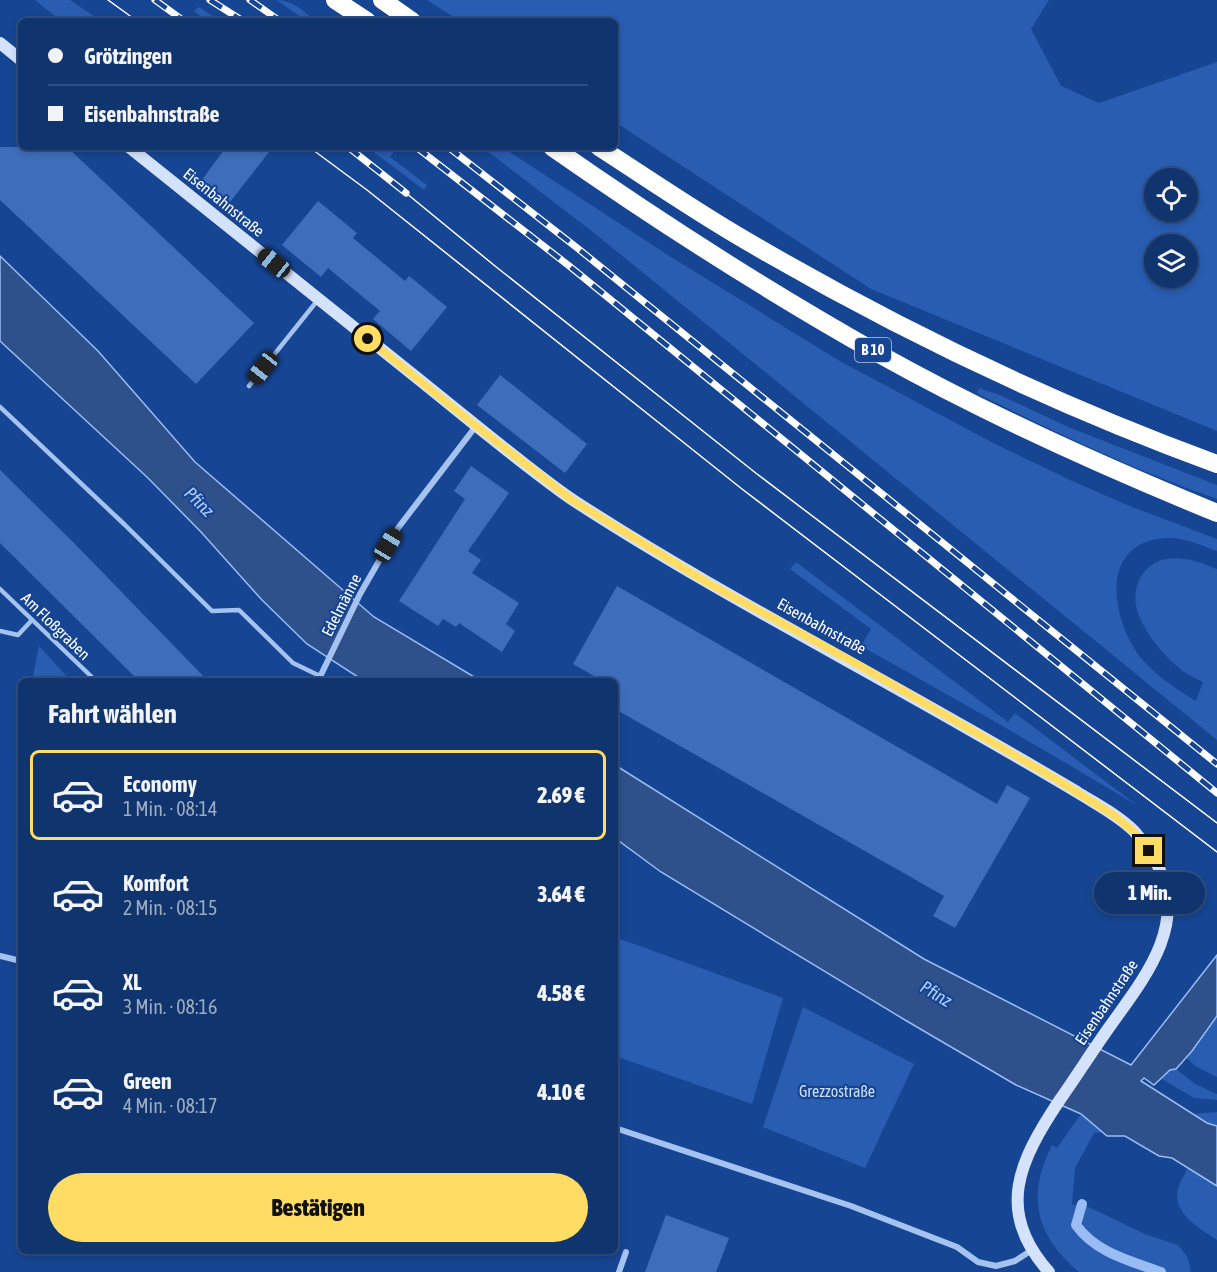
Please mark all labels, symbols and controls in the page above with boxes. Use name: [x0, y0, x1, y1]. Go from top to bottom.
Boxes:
text: Grötzingen: [84, 43, 172, 69]
text: Eisenbahnstraße: [84, 101, 220, 127]
street label: Eisenbahnstraße: [180, 164, 268, 240]
map controls: [1144, 168, 1198, 288]
button: locate: [1144, 168, 1198, 222]
button: layers: [1144, 234, 1198, 288]
car: [254, 245, 294, 281]
route start: [354, 325, 381, 352]
road number: B 10: [855, 338, 891, 362]
car: [245, 348, 281, 388]
water label: Pfinz: [180, 483, 219, 521]
car: [371, 525, 405, 565]
street label: Edelmänne: [318, 571, 364, 639]
street label: Am Floßgraben: [17, 589, 94, 664]
street label: Eisenbahnstraße: [775, 594, 869, 658]
text: Fahrt wählen: [48, 698, 177, 729]
icon: car: [51, 768, 105, 822]
text: Economy: [123, 771, 197, 797]
text: 2.69 €: [537, 782, 585, 808]
text: 1 Min. · 08:14: [123, 797, 217, 820]
route end: [1135, 837, 1162, 864]
icon: car: [51, 867, 105, 921]
text: Komfort: [123, 870, 189, 896]
callout: 1 Min.: [1094, 872, 1204, 914]
text: 3.64 €: [537, 881, 585, 907]
text: 1 Min.: [1128, 881, 1171, 904]
text: 2 Min. · 08:15: [123, 896, 217, 919]
street label: Eisenbahnstraße: [1071, 956, 1141, 1048]
icon: car: [51, 966, 105, 1020]
text: XL: [123, 969, 141, 995]
water label: Pfinz: [917, 976, 956, 1011]
text: 4.58 €: [537, 980, 585, 1006]
text: 3 Min. · 08:16: [123, 995, 217, 1018]
icon: car: [51, 1065, 105, 1119]
text: Green: [123, 1068, 172, 1094]
text: 4.10 €: [537, 1079, 585, 1105]
park label: Grezzostraße: [799, 1082, 875, 1100]
text: 4 Min. · 08:17: [123, 1094, 217, 1117]
button: Bestätigen: [48, 1173, 588, 1242]

